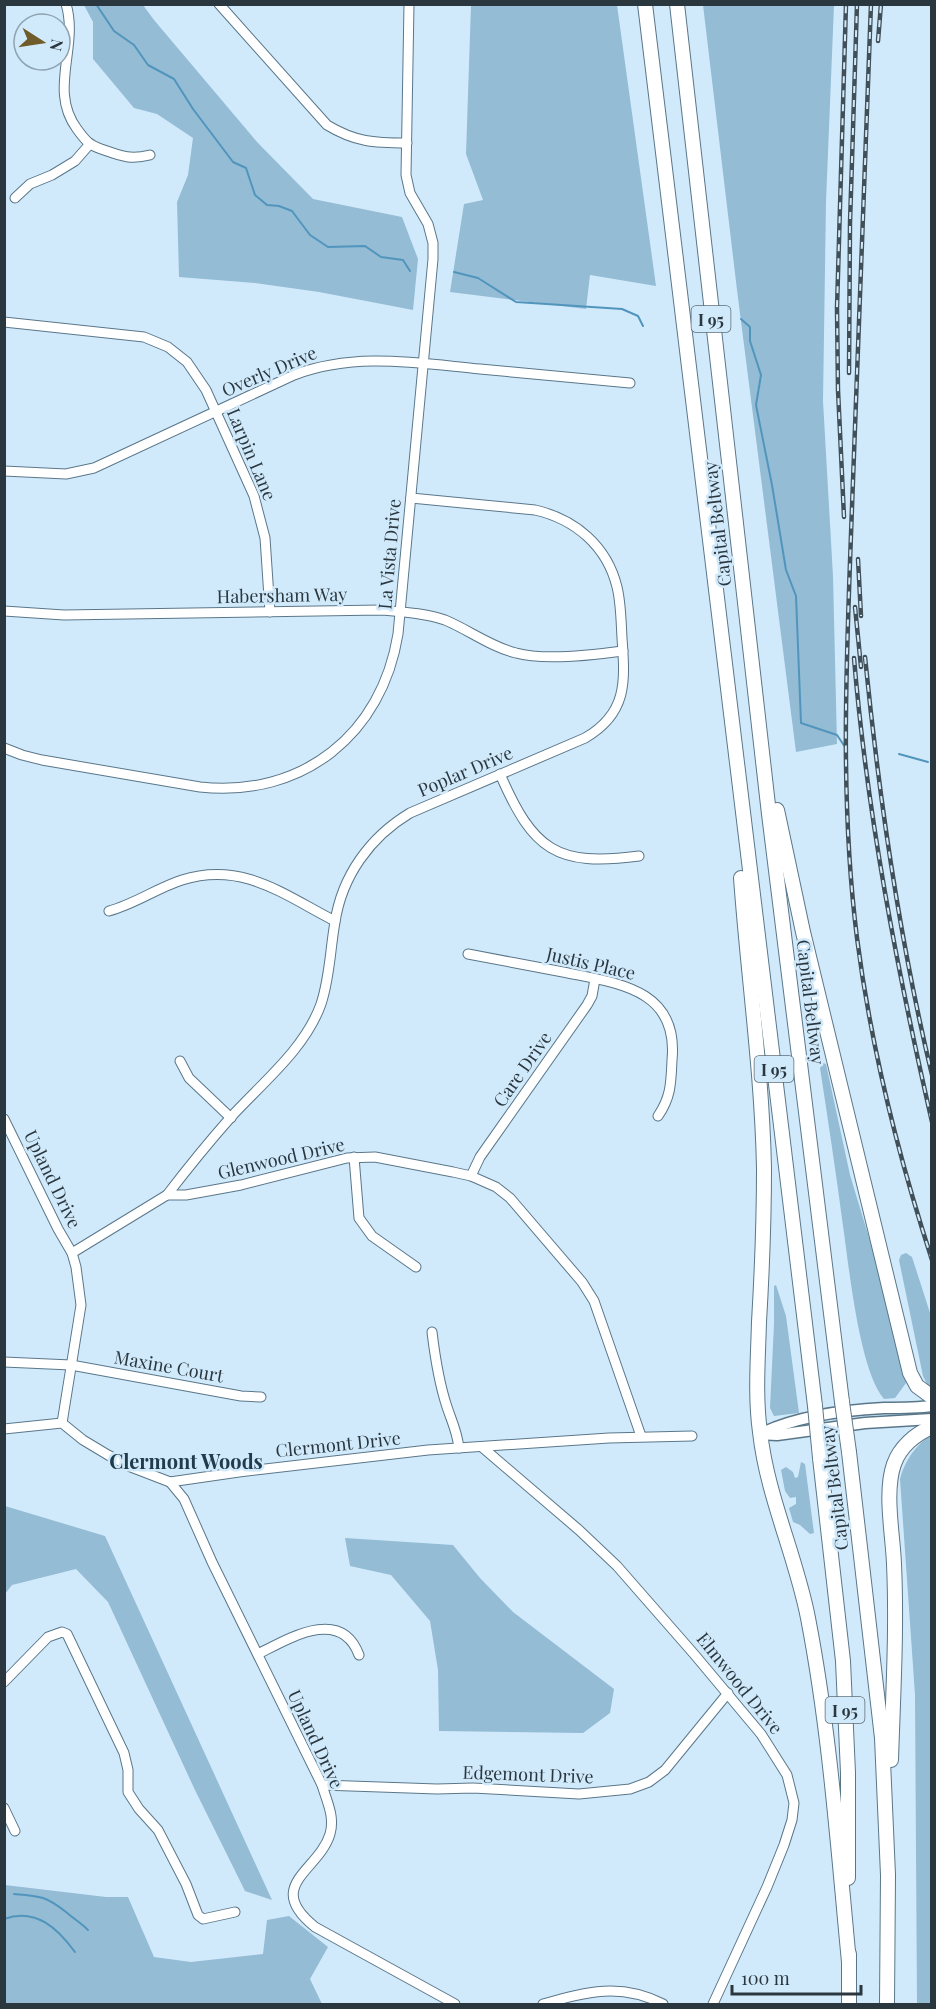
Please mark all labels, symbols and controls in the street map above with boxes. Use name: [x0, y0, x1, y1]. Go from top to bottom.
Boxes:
north arrow: [12, 12, 72, 72]
text: N: [46, 37, 69, 53]
road number: I 95: [692, 306, 730, 332]
street label: Overly Drive: [218, 340, 320, 402]
street label: Larpin Lane: [222, 404, 282, 504]
street label: Capital Beltway: [697, 460, 737, 588]
street label: La Vista Drive: [372, 498, 406, 610]
street label: Habersham Way: [217, 582, 347, 608]
street label: Poplar Drive: [414, 740, 516, 802]
street label: Capital Beltway: [791, 938, 831, 1066]
street label: Justis Place: [543, 941, 638, 985]
street label: Care Drive: [487, 1027, 557, 1111]
road number: I 95: [754, 1056, 794, 1082]
street label: Upland Drive: [19, 1126, 87, 1232]
street label: Glenwood Drive: [215, 1132, 347, 1184]
street label: Maxine Court: [112, 1345, 226, 1388]
street label: Capital Beltway: [814, 1424, 854, 1552]
street label: Clermont Drive: [274, 1425, 402, 1463]
district label: Clermont Woods: [109, 1447, 263, 1474]
street label: Elmwood Drive: [692, 1627, 788, 1739]
street label: Upland Drive: [283, 1686, 349, 1792]
road number: I 95: [826, 1697, 864, 1723]
street label: Edgemont Drive: [462, 1760, 594, 1788]
scale bar: [732, 1958, 861, 1996]
text: 100 m: [741, 1966, 790, 1990]

